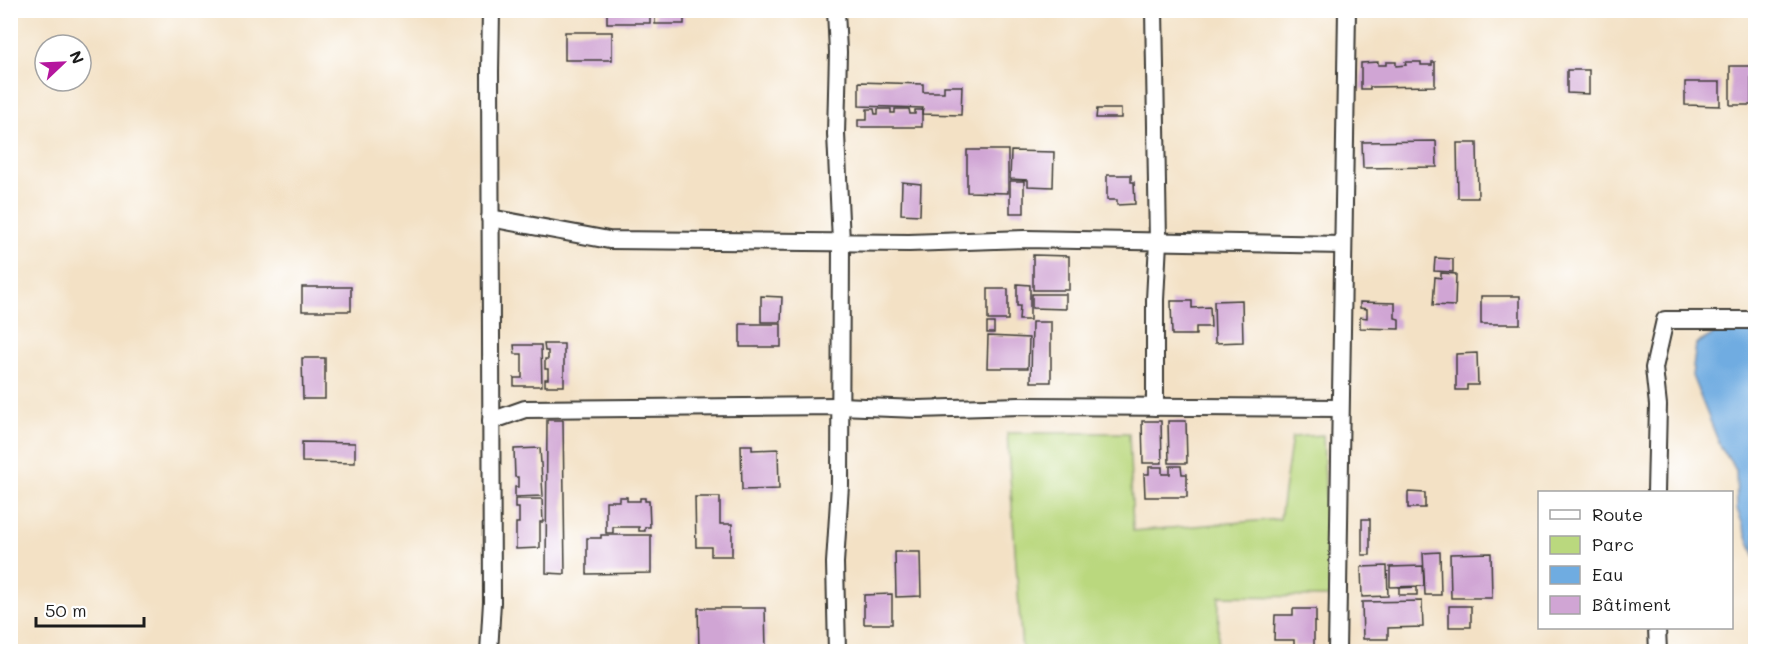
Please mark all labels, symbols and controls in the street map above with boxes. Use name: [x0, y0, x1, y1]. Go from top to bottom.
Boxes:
north arrow: [33, 33, 93, 93]
text: N: [65, 47, 89, 67]
legend: [1538, 491, 1733, 629]
text: Route: [1592, 502, 1643, 526]
text: Parc: [1592, 532, 1634, 556]
text: Eau: [1592, 562, 1623, 586]
scale bar: [36, 590, 144, 628]
text: Bâtiment: [1592, 592, 1671, 616]
text: 50 m: [45, 598, 87, 622]

